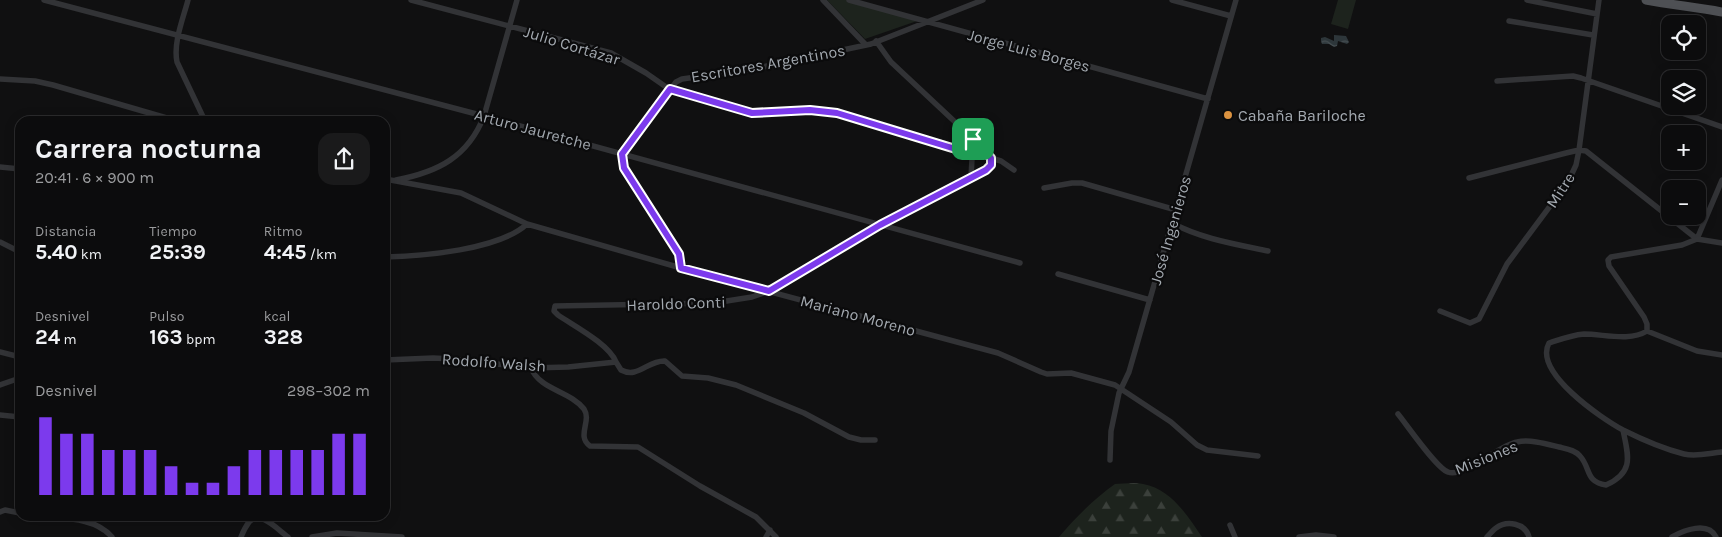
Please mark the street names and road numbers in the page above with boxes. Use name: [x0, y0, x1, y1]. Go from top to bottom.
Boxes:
street label: Julio Cortázar: [522, 22, 622, 69]
street label: Jorge Luis Borges: [966, 25, 1092, 76]
street label: Escritores Argentinos: [689, 41, 847, 86]
street label: Arturo Jauretche: [472, 105, 593, 154]
street label: Mitre: [1542, 169, 1579, 212]
street label: José Ingenieros: [1146, 173, 1195, 287]
street label: Mariano Moreno: [798, 291, 918, 340]
street label: Haroldo Conti: [626, 292, 726, 315]
street label: Rodolfo Walsh: [441, 349, 547, 376]
street label: Misiones: [1452, 436, 1521, 479]

